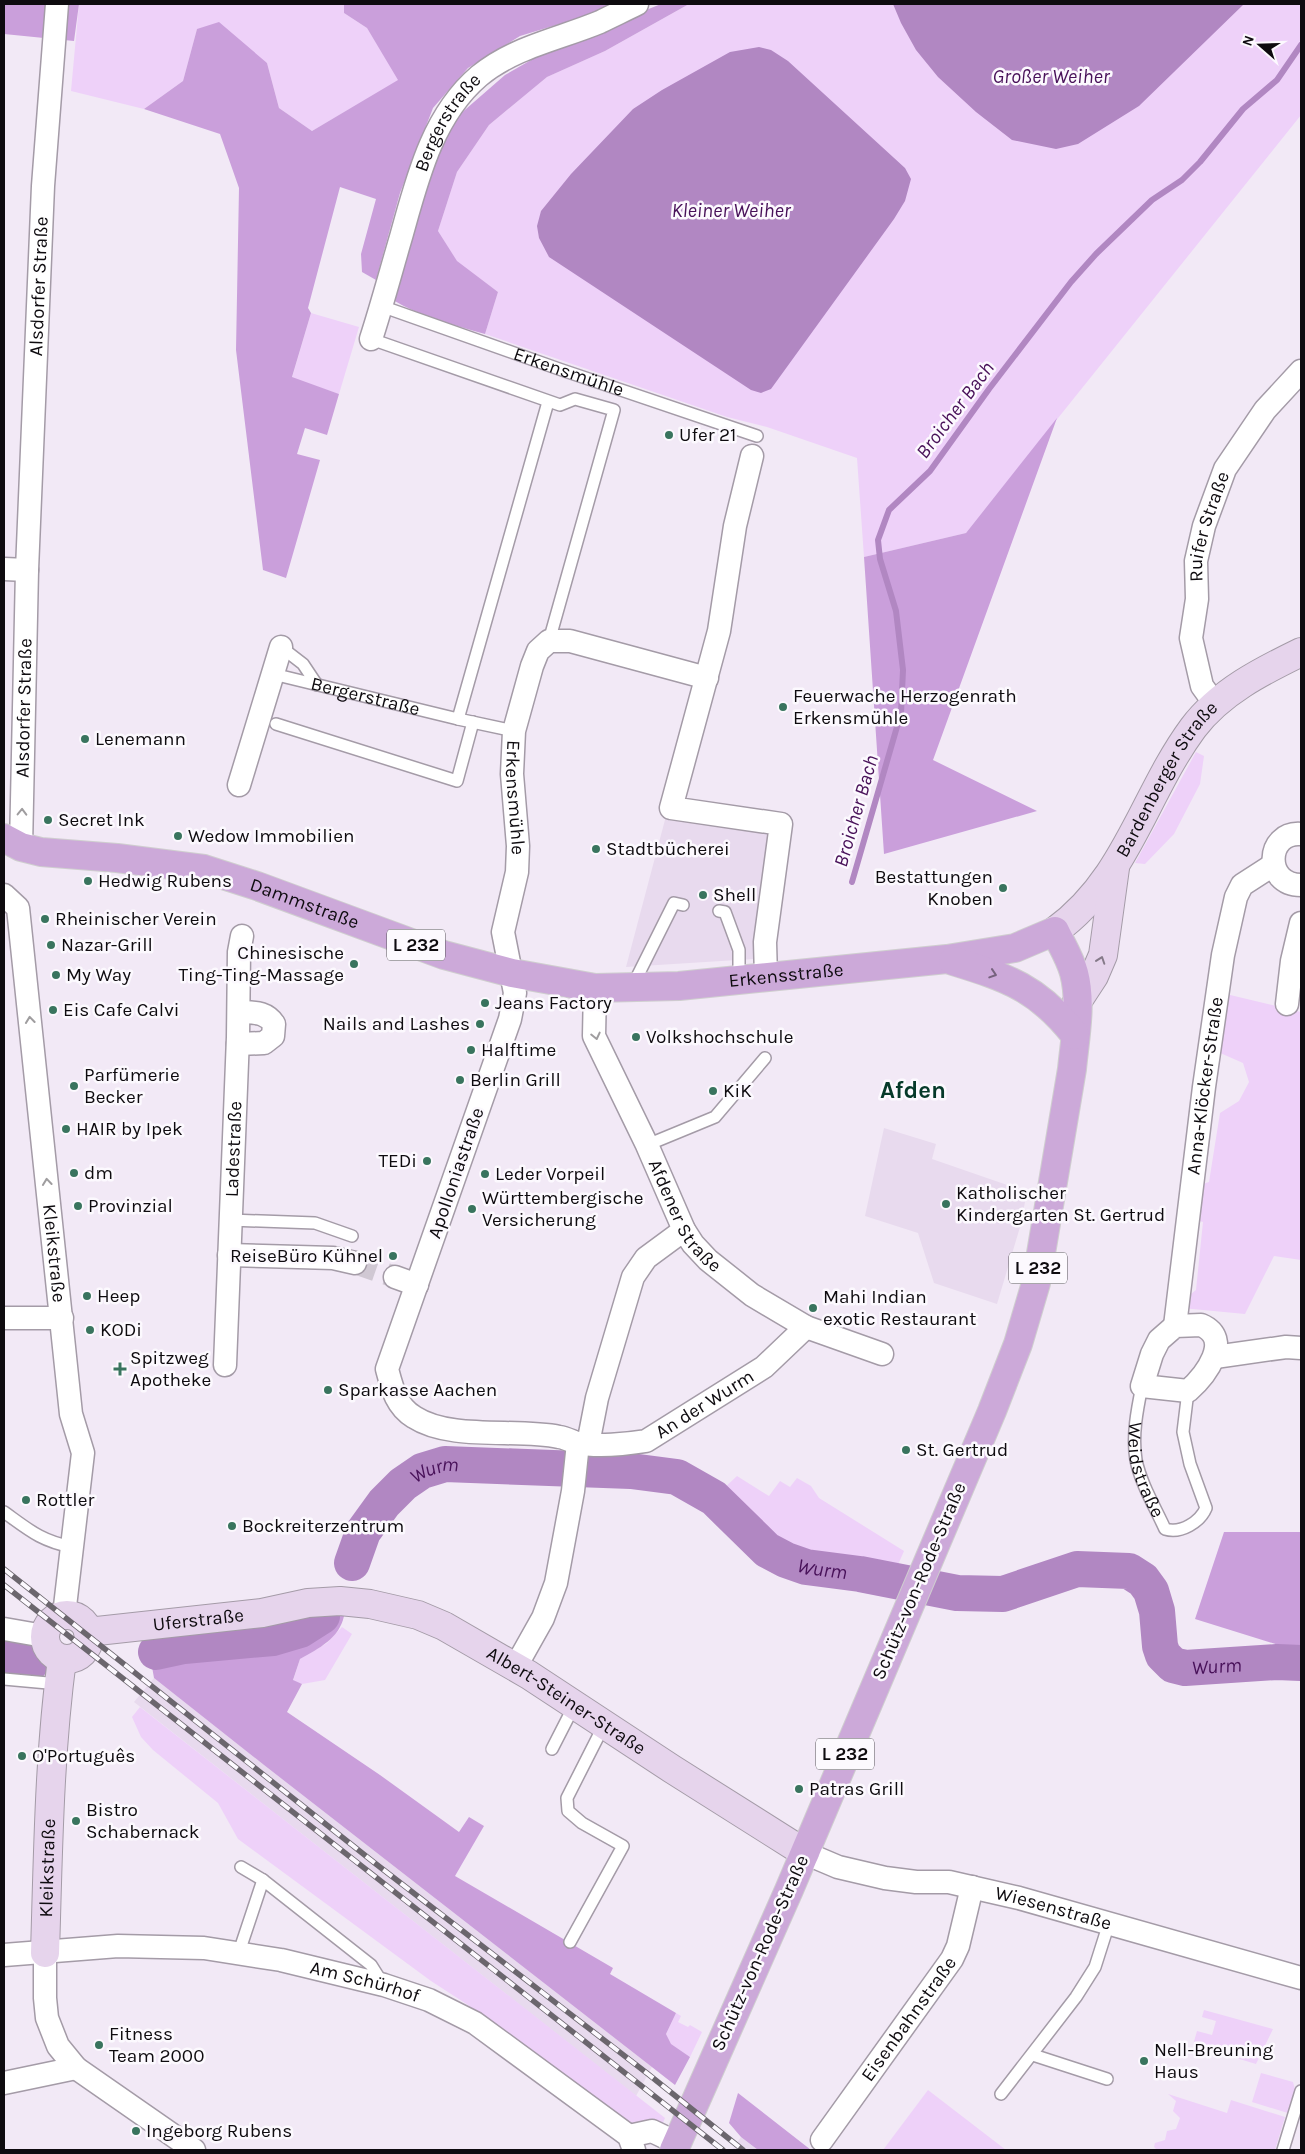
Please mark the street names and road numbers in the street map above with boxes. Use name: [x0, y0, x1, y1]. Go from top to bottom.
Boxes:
street label: Bergerstraße: [410, 69, 485, 175]
street label: Alsdorfer Straße: [25, 216, 53, 357]
street label: Erkensmühle: [511, 343, 627, 401]
street label: Ruifer Straße: [1185, 469, 1234, 582]
street label: Alsdorfer Straße: [11, 638, 37, 778]
street label: Bergerstraße: [309, 673, 422, 720]
street label: Bardenberger Straße: [1111, 697, 1222, 861]
street label: Erkensmühle: [501, 739, 529, 855]
street label: Dammstraße: [247, 873, 362, 934]
road number: L 232: [387, 930, 445, 960]
street label: Erkensstraße: [727, 958, 845, 992]
street label: Anna-Klöcker-Straße: [1182, 995, 1228, 1176]
street label: Ladestraße: [221, 1101, 246, 1198]
street label: Apolloniastraße: [423, 1105, 489, 1241]
street label: Afdener Straße: [644, 1156, 726, 1277]
street label: Kleikstraße: [38, 1203, 70, 1303]
road number: L 232: [1009, 1252, 1067, 1284]
street label: An der Wurm: [651, 1365, 758, 1443]
street label: Weidstraße: [1123, 1421, 1169, 1521]
street label: Schütz-von-Rode-Straße: [867, 1479, 971, 1683]
street label: Uferstraße: [152, 1604, 245, 1636]
street label: Albert-Steiner-Straße: [483, 1642, 650, 1760]
road number: L 232: [816, 1738, 874, 1770]
street label: Kleikstraße: [35, 1818, 60, 1918]
street label: Schütz-von-Rode-Straße: [707, 1852, 813, 2054]
street label: Wiesenstraße: [993, 1882, 1114, 1935]
street label: Eisenbahnstraße: [857, 1952, 961, 2086]
street label: Am Schürhof: [308, 1956, 423, 2007]

